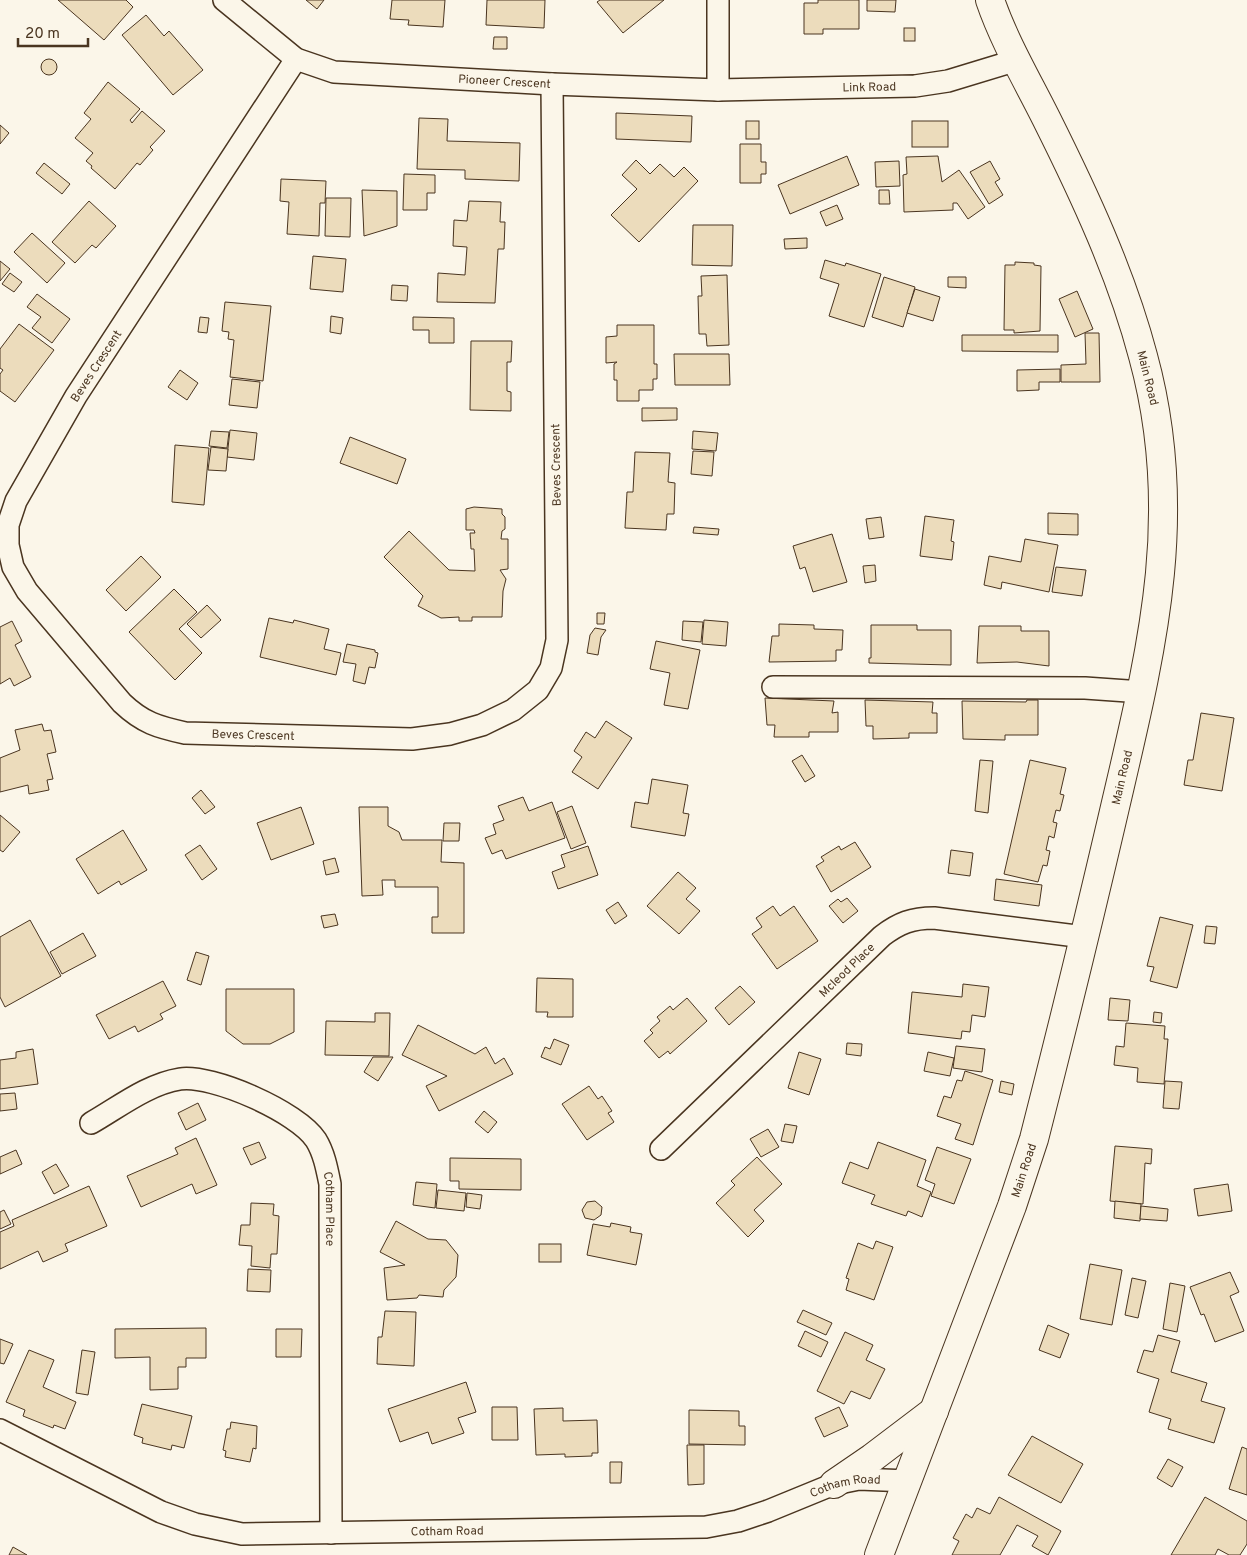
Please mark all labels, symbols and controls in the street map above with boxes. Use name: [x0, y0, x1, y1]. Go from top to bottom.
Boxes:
scale bar: [18, 15, 88, 47]
text: 20 m: [25, 25, 60, 44]
street label: Pioneer Crescent: [458, 72, 551, 93]
street label: Link Road: [842, 79, 896, 96]
street label: Beves Crescent: [68, 327, 126, 406]
street label: Main Road: [1132, 349, 1162, 407]
street label: Beves Crescent: [548, 423, 566, 507]
street label: Beves Crescent: [211, 727, 295, 745]
street label: Main Road: [1109, 749, 1137, 807]
street label: Mcleod Place: [816, 940, 879, 1001]
street label: Main Road: [1008, 1142, 1041, 1200]
street label: Cotham Place: [319, 1170, 337, 1246]
street label: Cotham Road: [808, 1472, 881, 1502]
street label: Cotham Road: [411, 1523, 484, 1540]

